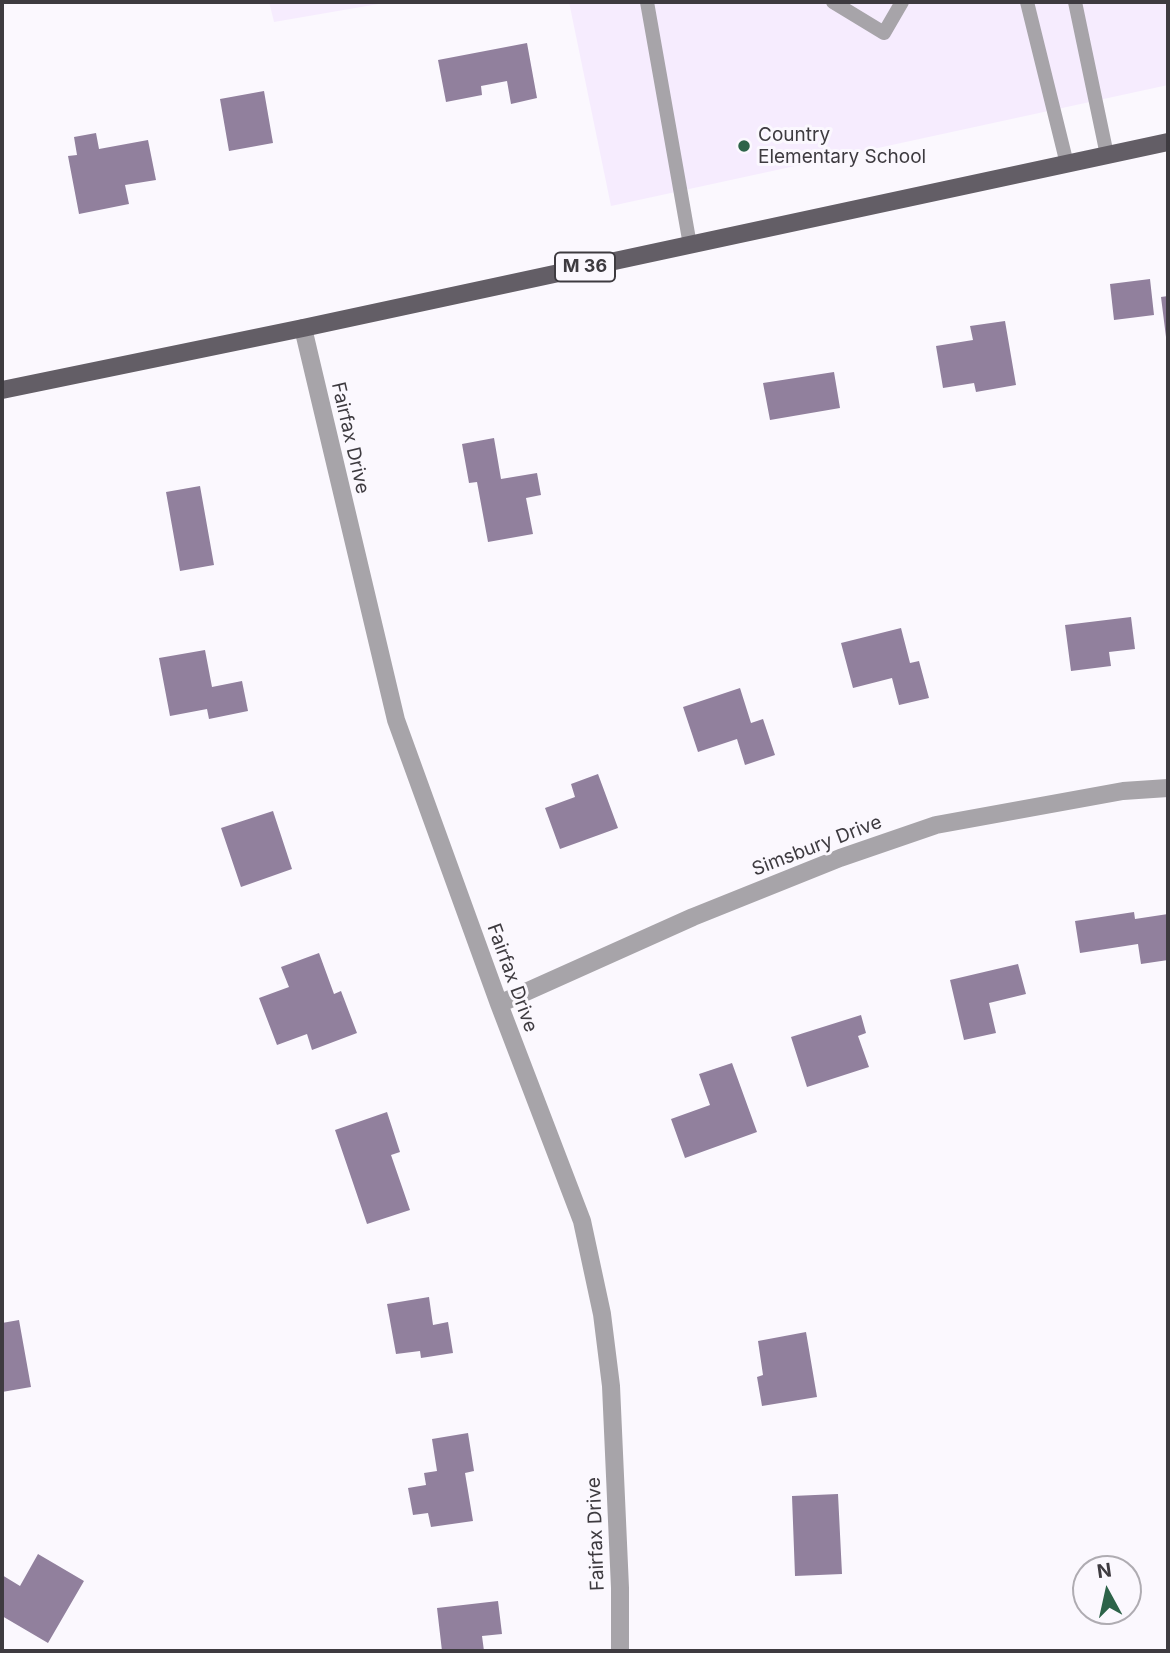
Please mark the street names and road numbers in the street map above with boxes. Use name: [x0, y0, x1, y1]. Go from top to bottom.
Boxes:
road number: M 36: [555, 253, 615, 282]
street label: Fairfax Drive: [326, 380, 374, 496]
street label: Simsbury Drive: [749, 811, 885, 881]
street label: Fairfax Drive: [482, 921, 542, 1035]
street label: Fairfax Drive: [583, 1477, 609, 1591]

